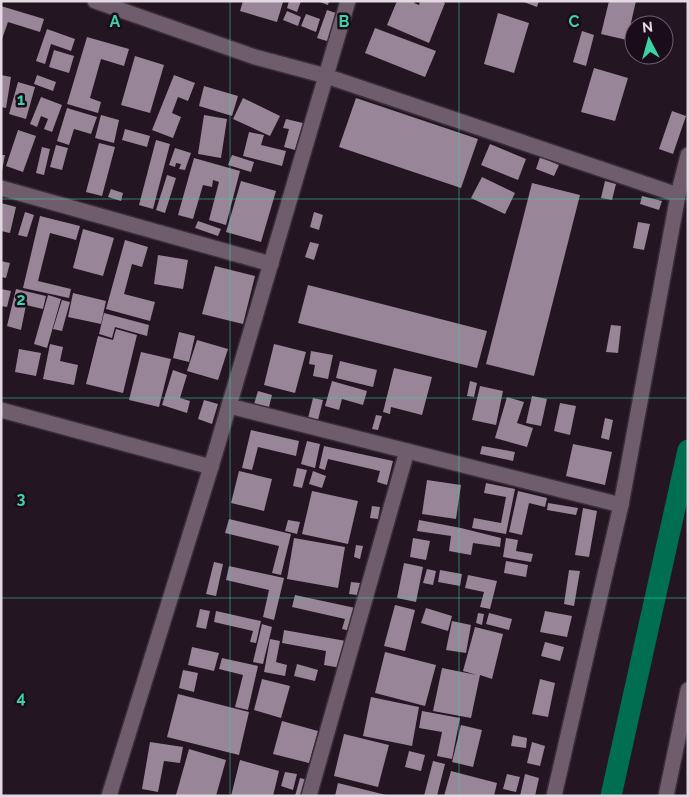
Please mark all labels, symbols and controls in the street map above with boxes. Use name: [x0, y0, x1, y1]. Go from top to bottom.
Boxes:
text: A: [110, 12, 121, 31]
text: B: [339, 12, 350, 31]
text: C: [569, 12, 580, 31]
north arrow: [624, 15, 674, 65]
text: N: [641, 19, 654, 36]
text: 1: [17, 90, 25, 109]
text: 2: [16, 290, 26, 309]
text: 3: [17, 489, 26, 508]
text: 4: [16, 688, 26, 707]

